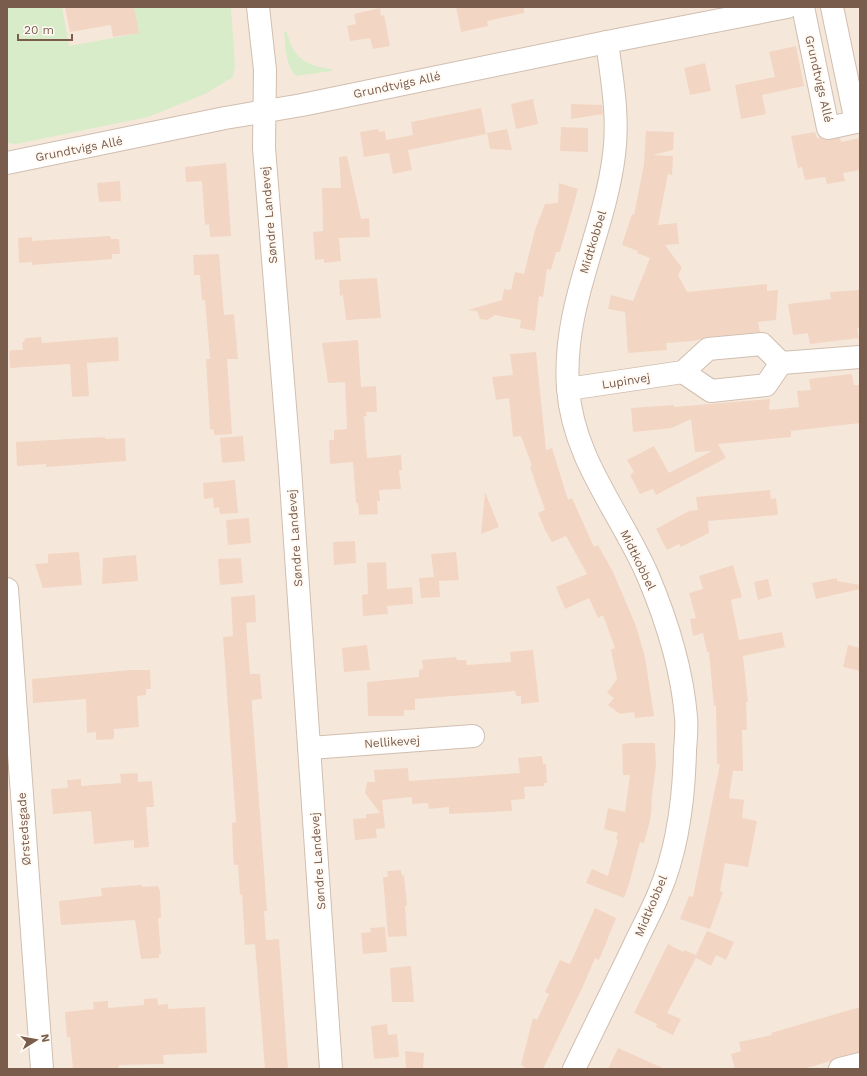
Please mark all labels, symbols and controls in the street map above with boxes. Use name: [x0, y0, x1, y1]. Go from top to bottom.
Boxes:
scale bar: [18, 16, 72, 42]
text: 20 m: [24, 23, 54, 37]
street label: Grundtvigs Allé: [802, 34, 836, 124]
street label: Grundtvigs Allé: [352, 69, 442, 101]
street label: Grundtvigs Allé: [34, 134, 124, 164]
street label: Søndre Landevej: [258, 166, 280, 264]
street label: Midtkobbel: [577, 208, 609, 275]
street label: Lupinvej: [601, 370, 651, 392]
street label: Søndre Landevej: [285, 489, 305, 587]
street label: Midtkobbel: [617, 528, 659, 593]
street label: Nellikevej: [364, 733, 420, 751]
street label: Ørstedsgade: [14, 792, 34, 866]
street label: Søndre Landevej: [308, 812, 328, 910]
street label: Midtkobbel: [632, 873, 670, 939]
north arrow: [16, 1020, 56, 1060]
text: N: [38, 1033, 52, 1043]

